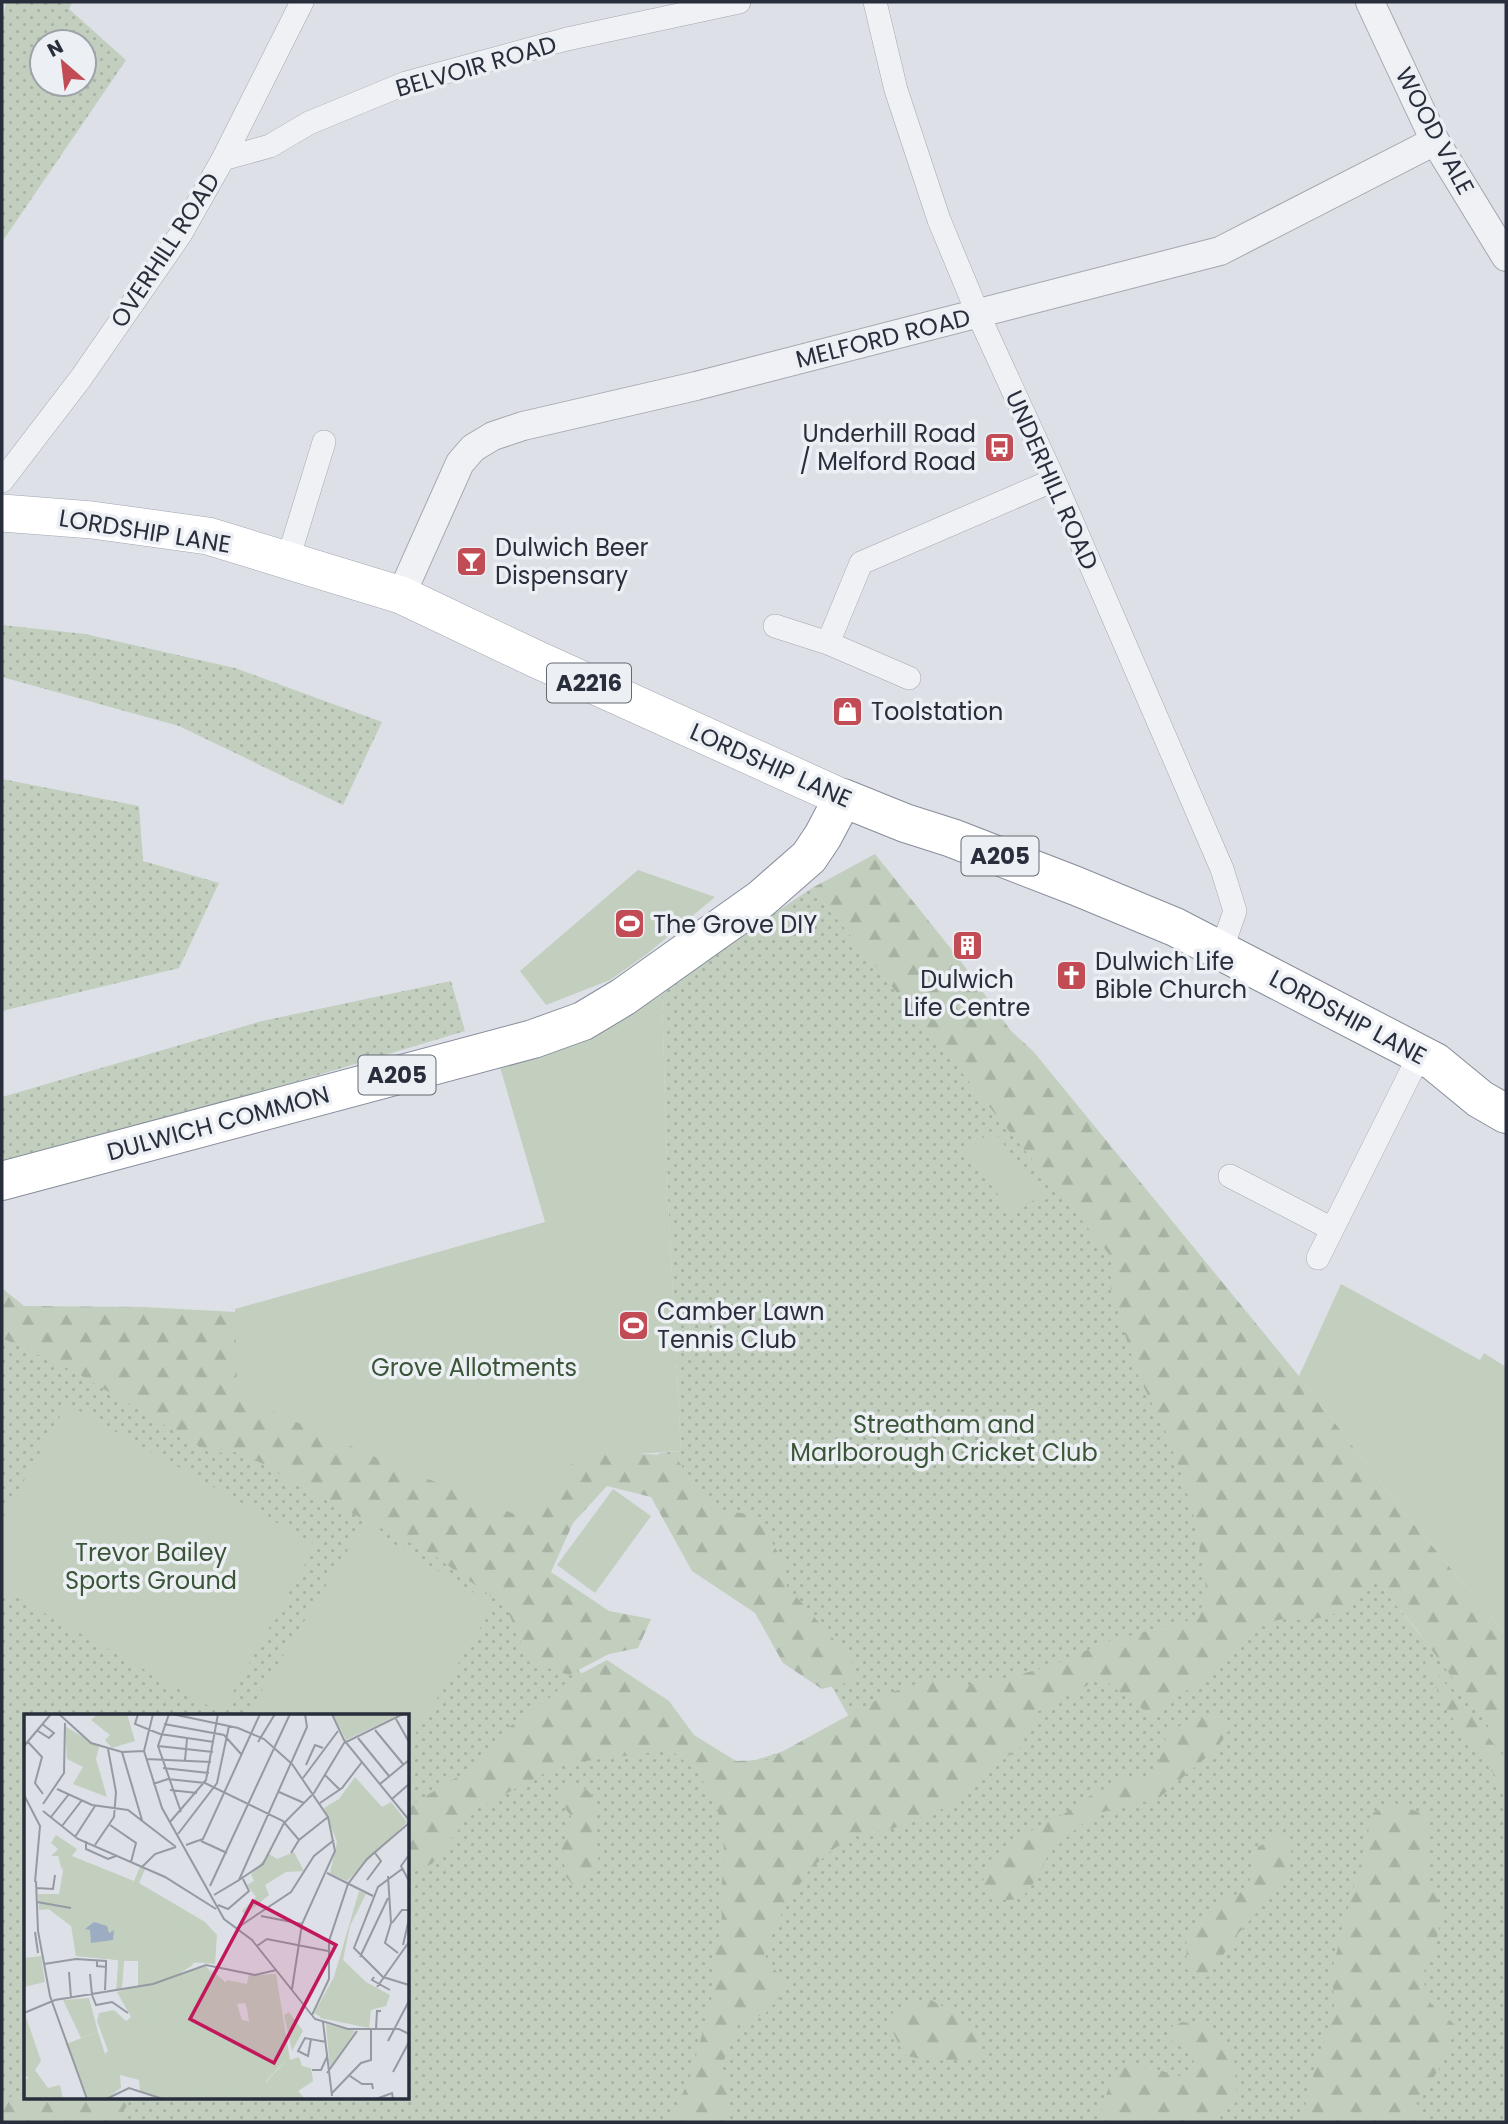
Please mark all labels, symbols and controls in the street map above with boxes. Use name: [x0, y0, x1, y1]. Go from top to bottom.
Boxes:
street label: BELVOIR ROAD: [392, 27, 560, 105]
north arrow: [28, 28, 98, 98]
text: N: [43, 33, 68, 64]
street label: WOOD VALE: [1388, 62, 1482, 200]
street label: OVERHILL ROAD: [103, 166, 227, 334]
street label: MELFORD ROAD: [792, 300, 974, 376]
street label: UNDERHILL ROAD: [998, 385, 1106, 575]
place label: Underhill Road / Melford Road: [799, 417, 976, 478]
bus stop icon: Underhill Road / Melford Road: [982, 430, 1016, 464]
street label: LORDSHIP LANE: [57, 501, 233, 561]
place label: Dulwich Beer Dispensary: [495, 531, 649, 592]
bar icon: Dulwich Beer Dispensary: [455, 544, 489, 578]
road number: A2216: [547, 664, 631, 702]
shop icon: Toolstation: [831, 694, 865, 728]
place label: Toolstation: [871, 695, 1003, 728]
street label: LORDSHIP LANE: [685, 715, 857, 815]
road number: A205: [962, 836, 1038, 876]
sports icon: The Grove DIY: [613, 907, 647, 941]
place label: The Grove DIY: [653, 908, 817, 941]
building icon: Dulwich Life Centre: [950, 928, 984, 962]
place label: Dulwich Life Bible Church: [1095, 945, 1247, 1006]
church icon: Dulwich Life Bible Church: [1055, 958, 1089, 992]
street label: LORDSHIP LANE: [1264, 962, 1432, 1072]
place label: Dulwich Life Centre: [904, 963, 1030, 1024]
road number: A205: [358, 1056, 436, 1094]
street label: DULWICH COMMON: [103, 1077, 333, 1169]
place label: Camber Lawn Tennis Club: [657, 1295, 825, 1356]
sports icon: Camber Lawn Tennis Club: [617, 1308, 651, 1342]
park label: Grove Allotments: [371, 1351, 577, 1384]
park label: Streatham and Marlborough Cricket Club: [790, 1408, 1098, 1469]
park label: Trevor Bailey Sports Ground: [65, 1536, 237, 1597]
inset map: [24, 1714, 410, 2100]

